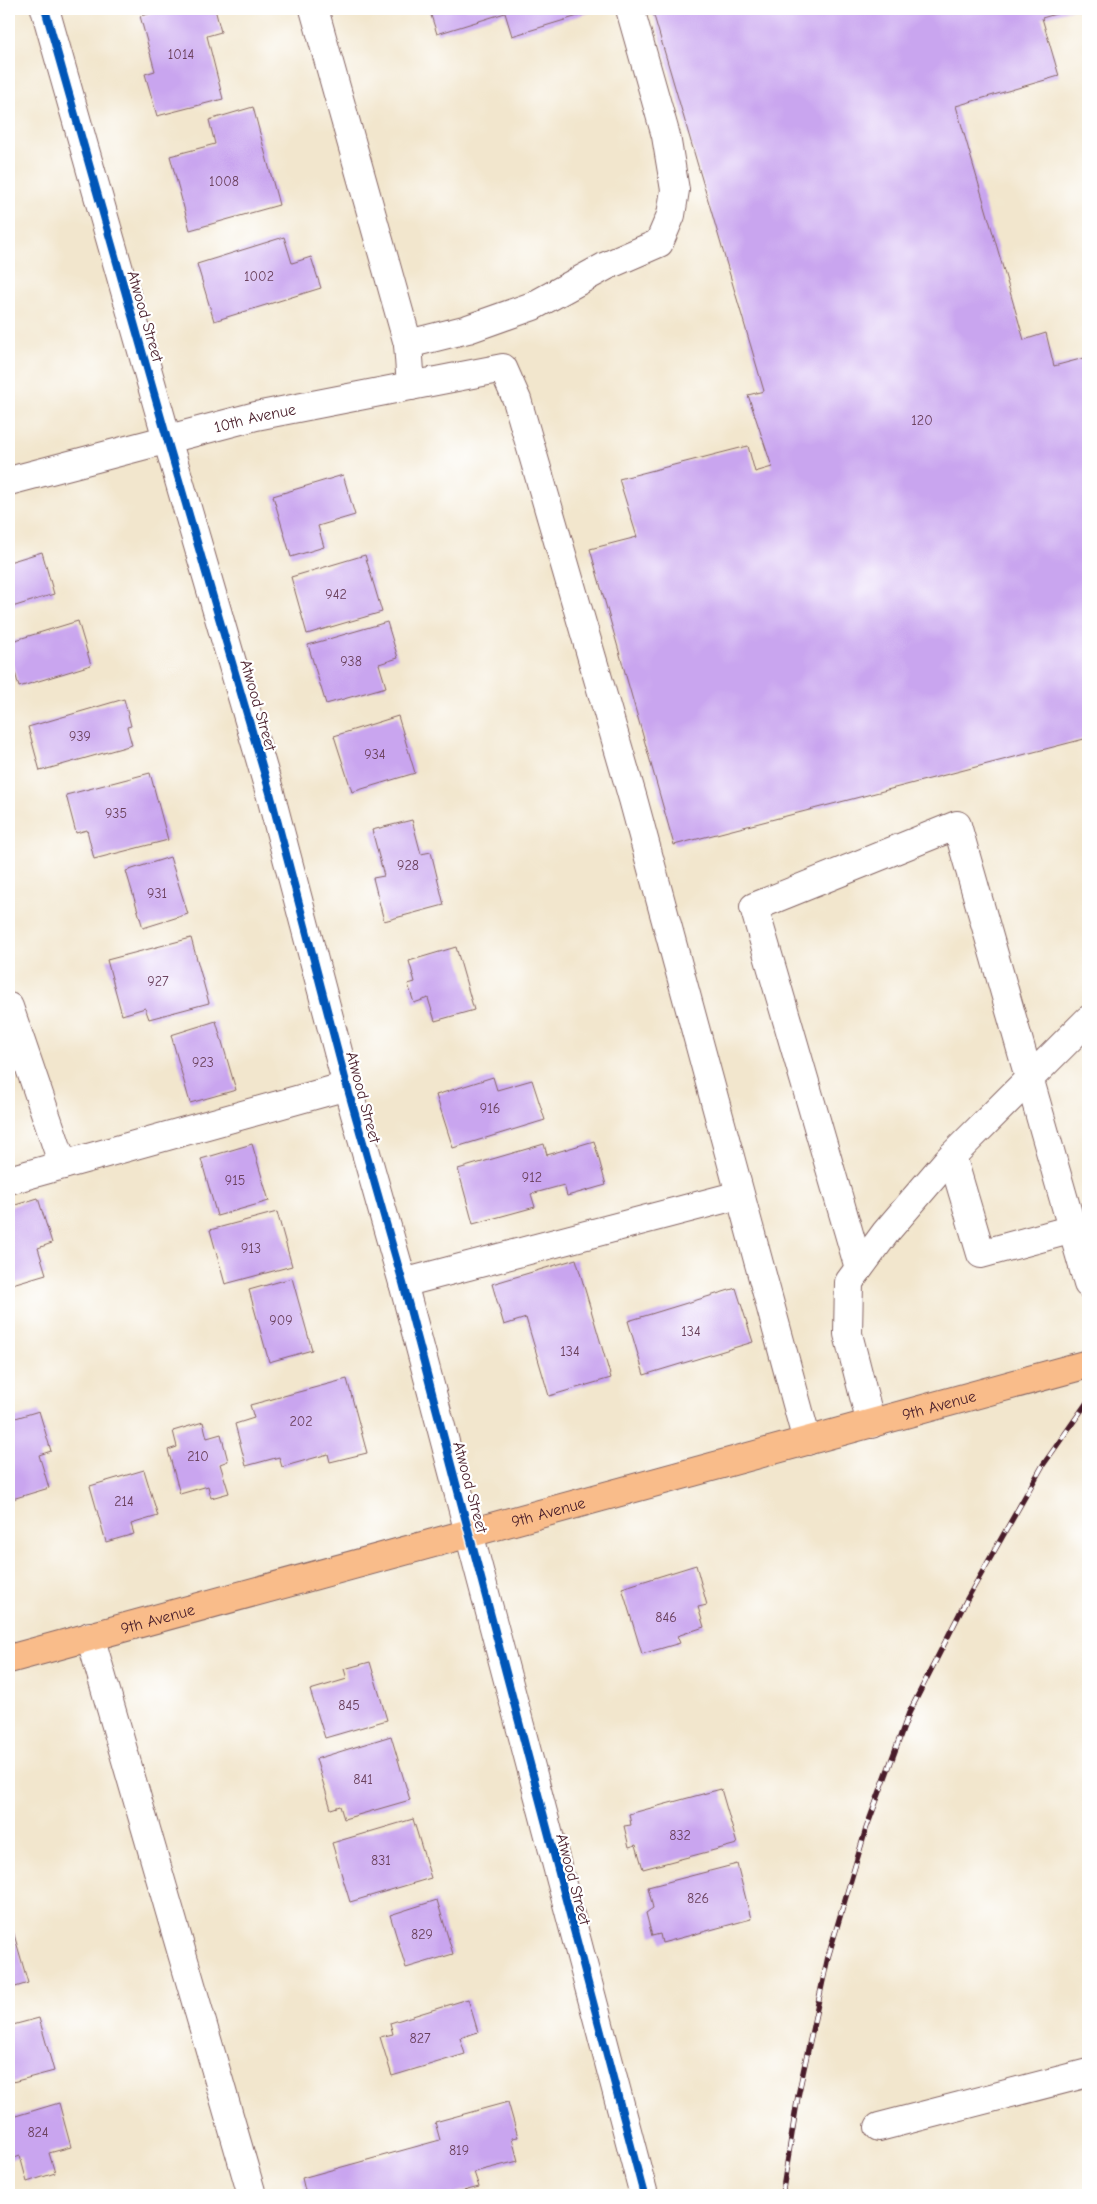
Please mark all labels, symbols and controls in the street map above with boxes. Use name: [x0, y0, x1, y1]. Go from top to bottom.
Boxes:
house number: 1014: [168, 46, 194, 63]
house number: 1008: [209, 173, 239, 190]
house number: 1002: [244, 268, 274, 285]
street label: Atwood Street: [123, 269, 167, 364]
street label: 10th Avenue: [212, 400, 297, 437]
house number: 120: [911, 412, 933, 429]
house number: 942: [325, 586, 347, 603]
house number: 938: [340, 653, 362, 670]
street label: Atwood Street: [236, 658, 280, 753]
house number: 939: [69, 728, 91, 745]
house number: 934: [364, 746, 386, 763]
house number: 935: [105, 805, 127, 822]
house number: 928: [397, 857, 419, 874]
house number: 931: [147, 885, 167, 902]
house number: 927: [147, 973, 169, 990]
street label: Atwood Street: [342, 1050, 384, 1145]
house number: 923: [192, 1054, 214, 1071]
house number: 916: [480, 1100, 500, 1117]
house number: 912: [522, 1169, 542, 1186]
house number: 915: [225, 1172, 245, 1189]
house number: 913: [241, 1240, 261, 1257]
house number: 909: [269, 1312, 293, 1329]
house number: 134: [681, 1323, 701, 1340]
house number: 134: [560, 1343, 580, 1360]
street label: 9th Avenue: [900, 1387, 978, 1424]
house number: 202: [289, 1413, 313, 1430]
street label: Atwood Street: [449, 1440, 491, 1535]
house number: 210: [187, 1448, 209, 1465]
house number: 214: [114, 1493, 134, 1510]
street label: 9th Avenue: [510, 1494, 587, 1531]
street label: 9th Avenue: [119, 1601, 197, 1638]
house number: 846: [655, 1609, 677, 1626]
house number: 845: [338, 1697, 360, 1714]
house number: 841: [353, 1771, 373, 1788]
house number: 832: [669, 1827, 691, 1844]
street label: Atwood Street: [552, 1832, 594, 1927]
house number: 831: [371, 1852, 391, 1869]
house number: 826: [687, 1890, 709, 1907]
house number: 829: [411, 1926, 433, 1943]
house number: 827: [409, 2030, 431, 2047]
house number: 824: [27, 2124, 49, 2141]
house number: 819: [449, 2142, 469, 2159]

